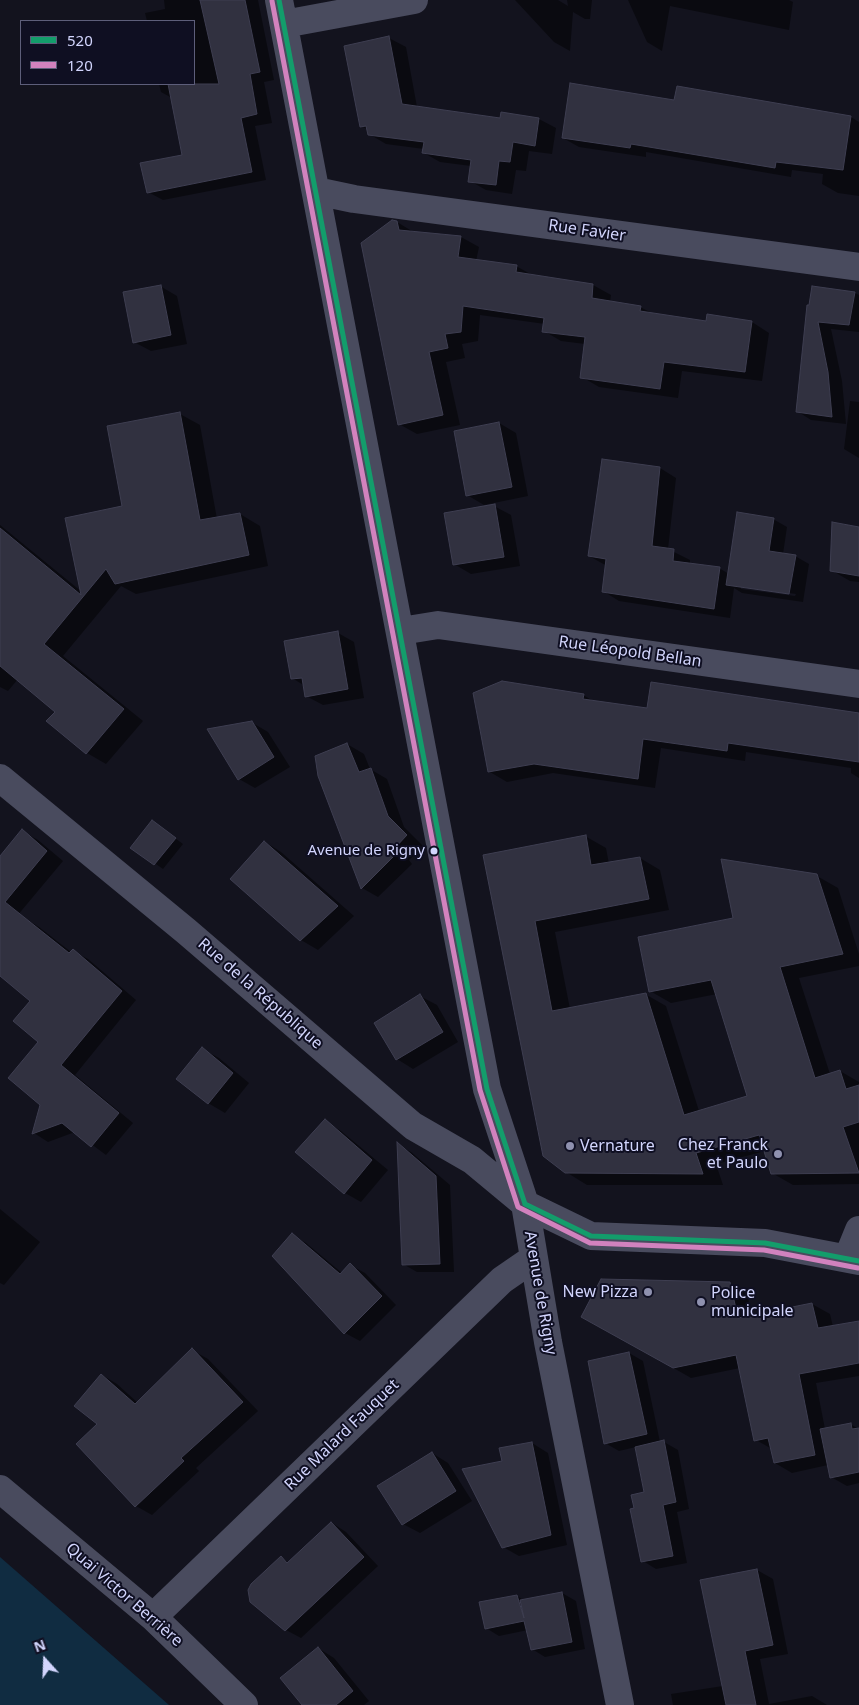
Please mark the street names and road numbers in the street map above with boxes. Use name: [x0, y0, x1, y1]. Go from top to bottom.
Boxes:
street label: Rue Favier: [547, 216, 627, 246]
street label: Rue Léopold Bellan: [557, 632, 703, 672]
street label: Rue de la République: [194, 935, 326, 1053]
street label: Avenue de Rigny: [520, 1230, 560, 1356]
street label: Rue Malard Fauquet: [281, 1375, 403, 1495]
street label: Quai Victor Berrière: [62, 1539, 186, 1651]

